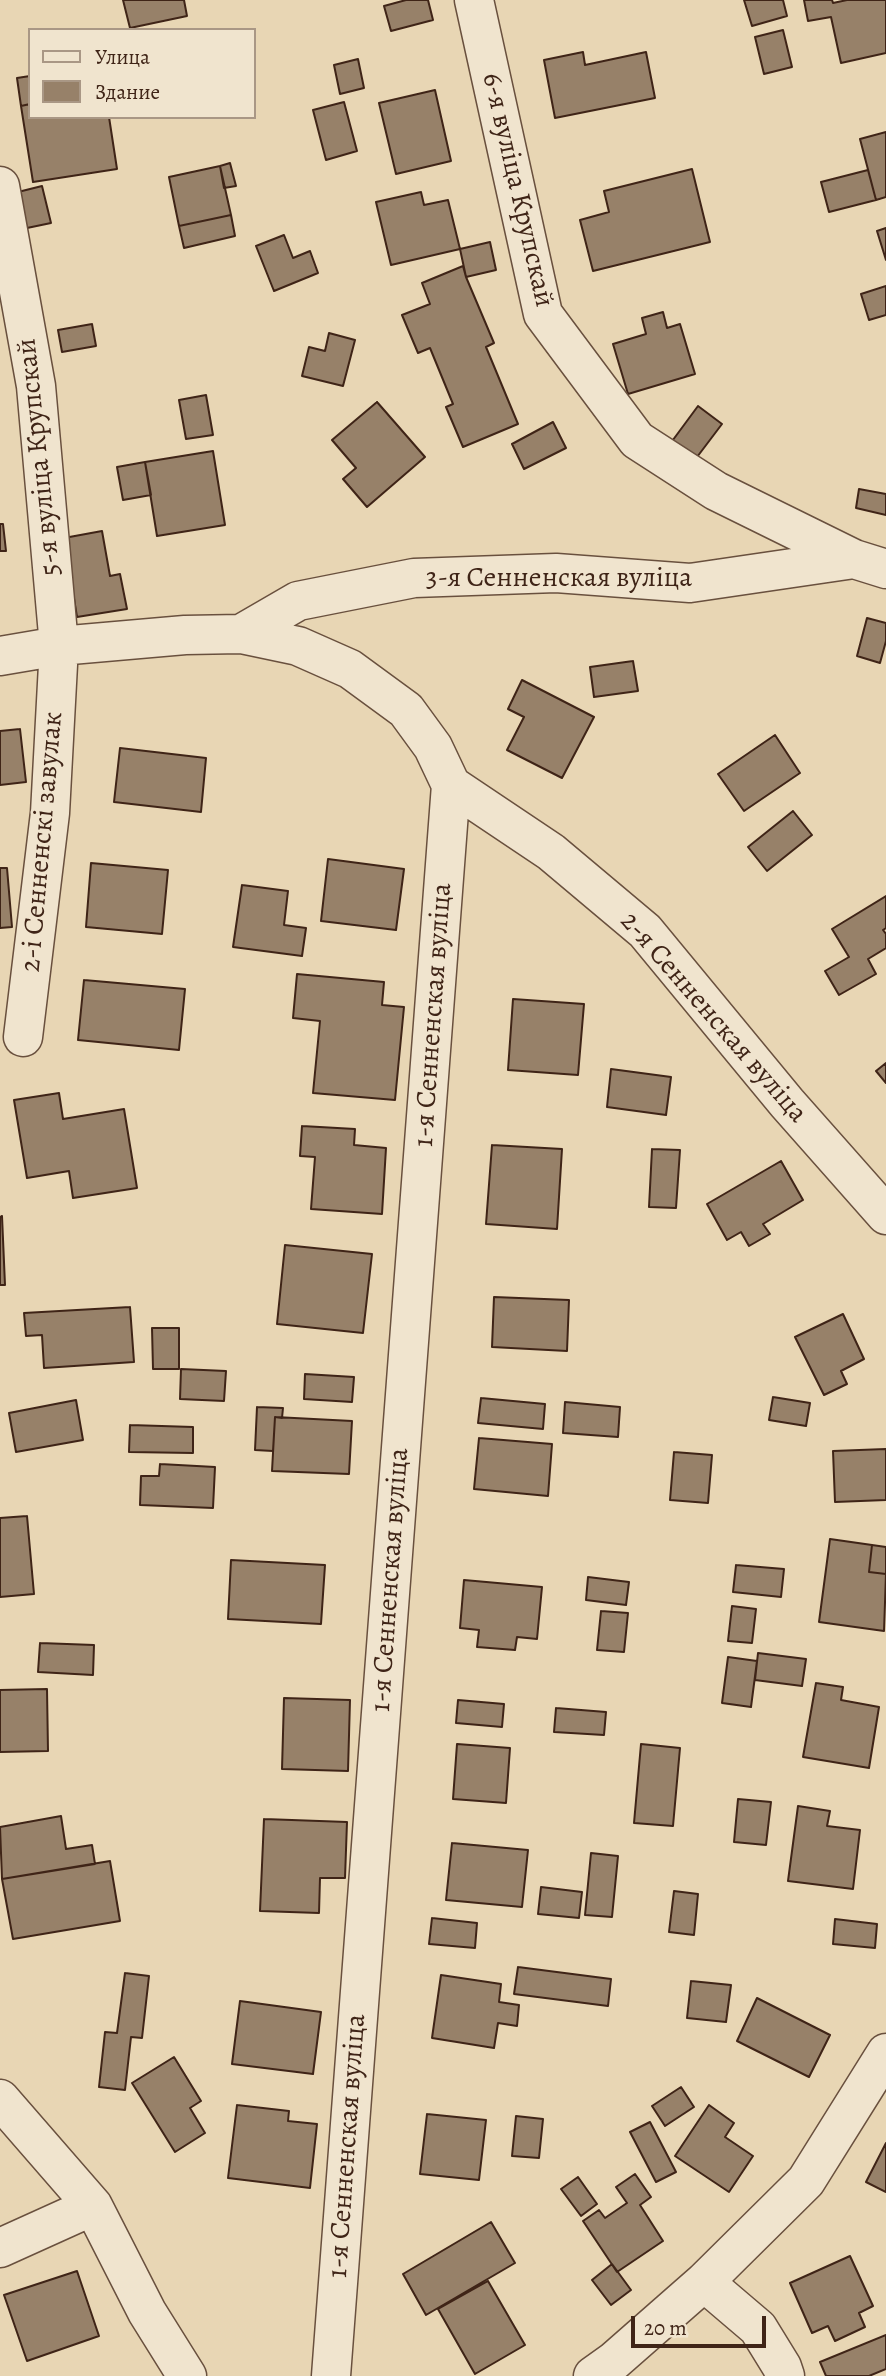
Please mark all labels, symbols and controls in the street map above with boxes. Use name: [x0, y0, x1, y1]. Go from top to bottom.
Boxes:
legend: [28, 28, 256, 119]
text: Улица: [95, 43, 150, 71]
street label: 6-я вуліца Крупскай: [474, 70, 560, 310]
text: Здание: [95, 78, 160, 106]
street label: 5-я вуліца Крупскай: [11, 337, 69, 577]
street label: 3-я Сенненская вуліца: [426, 562, 692, 596]
street label: 2-і Сенненскі завулак: [15, 710, 71, 974]
street label: 1-я Сенненская вуліца: [408, 882, 460, 1148]
street label: 2-я Сенненская вуліца: [612, 906, 814, 1130]
street label: 1-я Сенненская вуліца: [365, 1447, 417, 1713]
street label: 1-я Сенненская вуліца: [322, 2013, 374, 2279]
scale bar: [634, 2302, 769, 2346]
text: 20 m: [644, 2314, 687, 2342]

